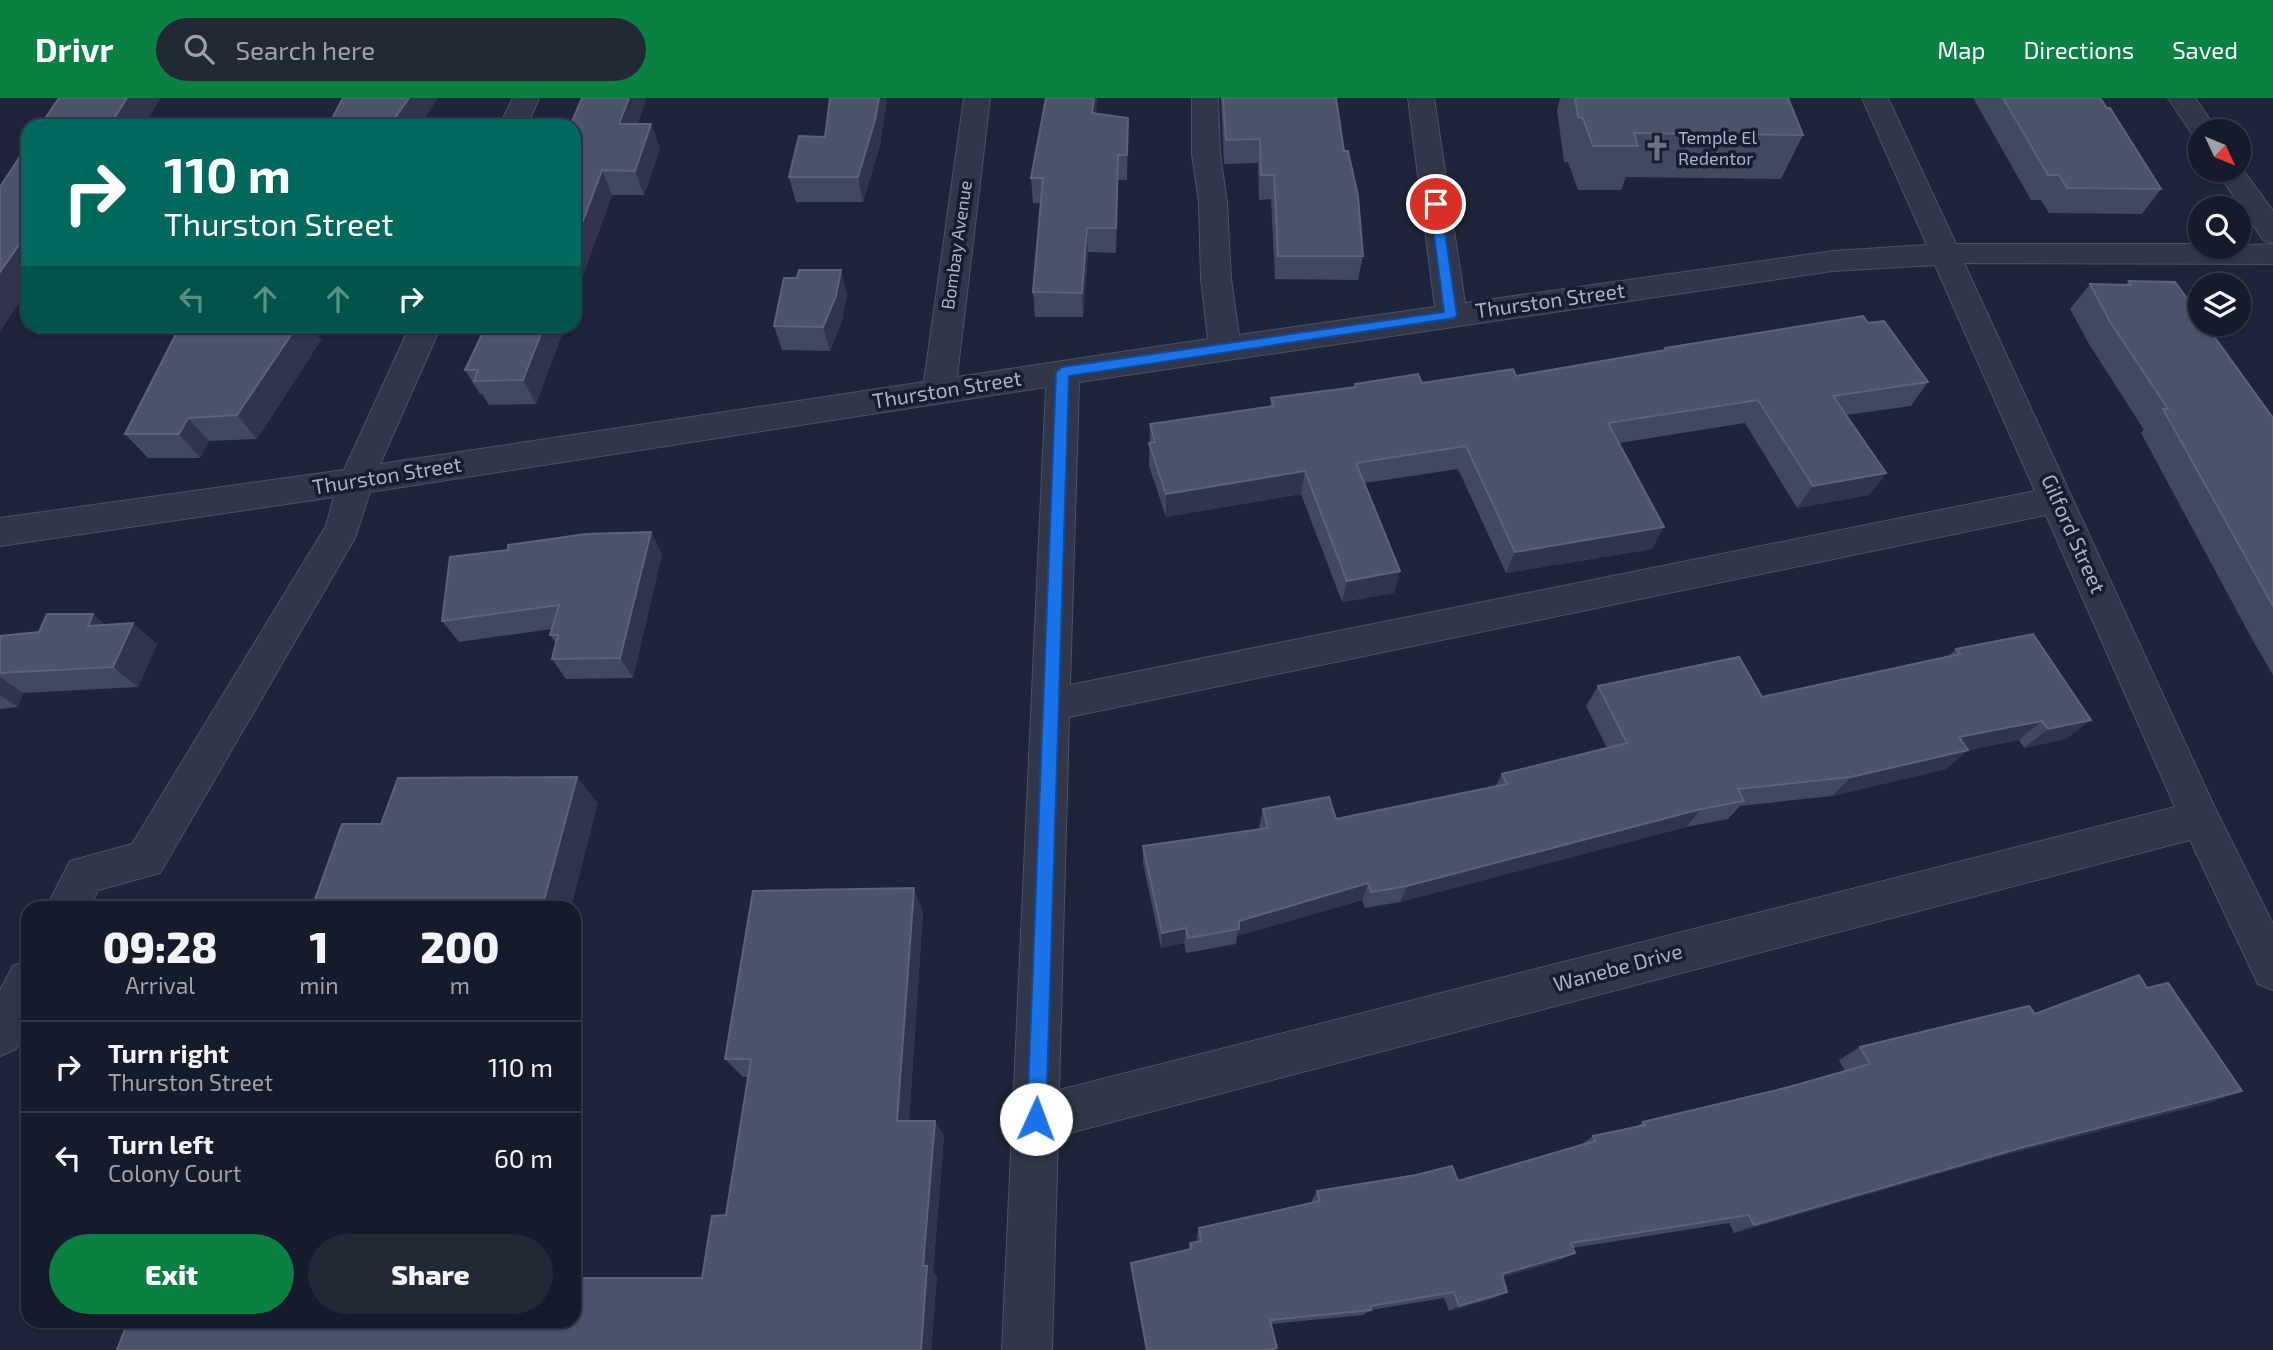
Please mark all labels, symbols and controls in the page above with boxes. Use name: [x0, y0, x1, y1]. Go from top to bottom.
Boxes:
search box: [156, 18, 646, 81]
text: Drivr: [35, 29, 114, 69]
icon: search: [180, 30, 218, 68]
text: Search here: [236, 34, 375, 65]
text: Map: [1937, 35, 1985, 64]
text: Directions: [2023, 35, 2134, 64]
text: Saved: [2172, 35, 2238, 64]
north arrow: [2188, 119, 2250, 182]
map controls: [2188, 119, 2251, 336]
place label: Temple El Redentor: [1678, 126, 1757, 169]
church icon: Temple El Redentor: [1642, 133, 1672, 163]
text: 110 m: [164, 144, 291, 203]
icon: right: [49, 147, 140, 238]
pin: [1406, 174, 1466, 234]
street label: Bombay Avenue: [936, 179, 976, 311]
icon: arrive: [1417, 185, 1455, 223]
button: search: [2188, 196, 2251, 259]
text: Thurston Street: [164, 204, 394, 242]
button: layers: [2188, 273, 2251, 336]
street label: Thurston Street: [1473, 277, 1626, 322]
icon: left: [173, 280, 211, 318]
icon: ahead: [246, 280, 284, 318]
icon: ahead: [319, 280, 357, 318]
icon: right: [392, 280, 430, 318]
street label: Thurston Street: [870, 364, 1023, 413]
street label: Thurston Street: [310, 450, 463, 499]
street label: Gilford Street: [2037, 470, 2112, 597]
text: 09:28: [103, 921, 218, 971]
text: 1: [309, 921, 328, 971]
text: 200: [420, 921, 499, 971]
street label: Wanebe Drive: [1550, 937, 1685, 996]
text: Arrival: [125, 971, 195, 999]
text: min: [299, 971, 339, 999]
text: m: [450, 971, 470, 999]
text: Turn right: [108, 1037, 229, 1068]
icon: right: [49, 1048, 87, 1086]
text: 110 m: [488, 1051, 553, 1082]
text: Thurston Street: [108, 1068, 273, 1096]
position arrow: [999, 1082, 1073, 1156]
text: Turn left: [108, 1128, 214, 1159]
icon: left: [49, 1139, 87, 1177]
text: 60 m: [494, 1142, 553, 1173]
text: Colony Court: [108, 1159, 242, 1187]
button: Exit: [49, 1234, 294, 1314]
button: Share: [308, 1234, 553, 1314]

